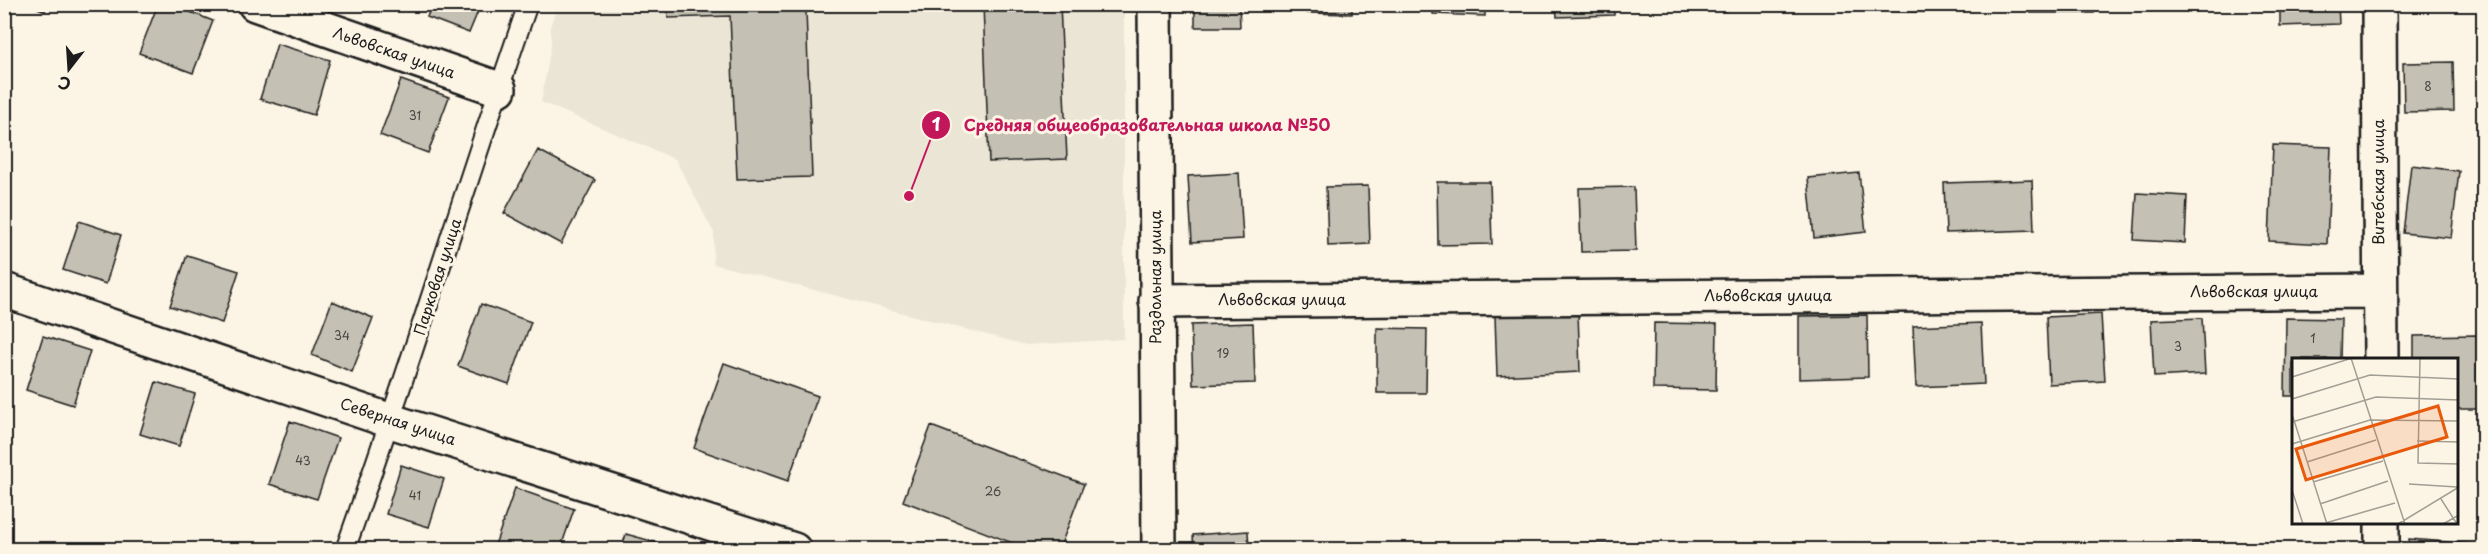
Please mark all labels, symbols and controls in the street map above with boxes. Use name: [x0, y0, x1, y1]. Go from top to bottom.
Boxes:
street label: Львовская улица: [330, 20, 459, 83]
north arrow: [39, 39, 99, 99]
text: С: [55, 71, 74, 98]
house number: 8: [2424, 77, 2432, 95]
house number: 31: [409, 106, 421, 124]
callout: Средняя общеобразовательная школа №50: [921, 108, 1343, 142]
text: 1: [932, 110, 941, 137]
text: Средняя общеобразовательная школа №50: [964, 112, 1330, 136]
street label: Витебская улица: [2366, 119, 2389, 245]
street label: Раздольная улица: [1143, 209, 1166, 344]
street label: Парковая улица: [407, 214, 467, 338]
street label: Львовская улица: [2190, 279, 2318, 302]
street label: Львовская улица: [1704, 283, 1832, 306]
street label: Львовская улица: [1218, 287, 1346, 310]
house number: 34: [334, 326, 350, 344]
house number: 1: [2310, 329, 2316, 347]
house number: 3: [2174, 337, 2182, 355]
house number: 19: [1217, 344, 1229, 362]
inset map: [2292, 358, 2458, 524]
street label: Северная улица: [338, 391, 460, 450]
house number: 43: [295, 451, 311, 469]
house number: 26: [985, 482, 1001, 500]
house number: 41: [409, 486, 421, 504]

